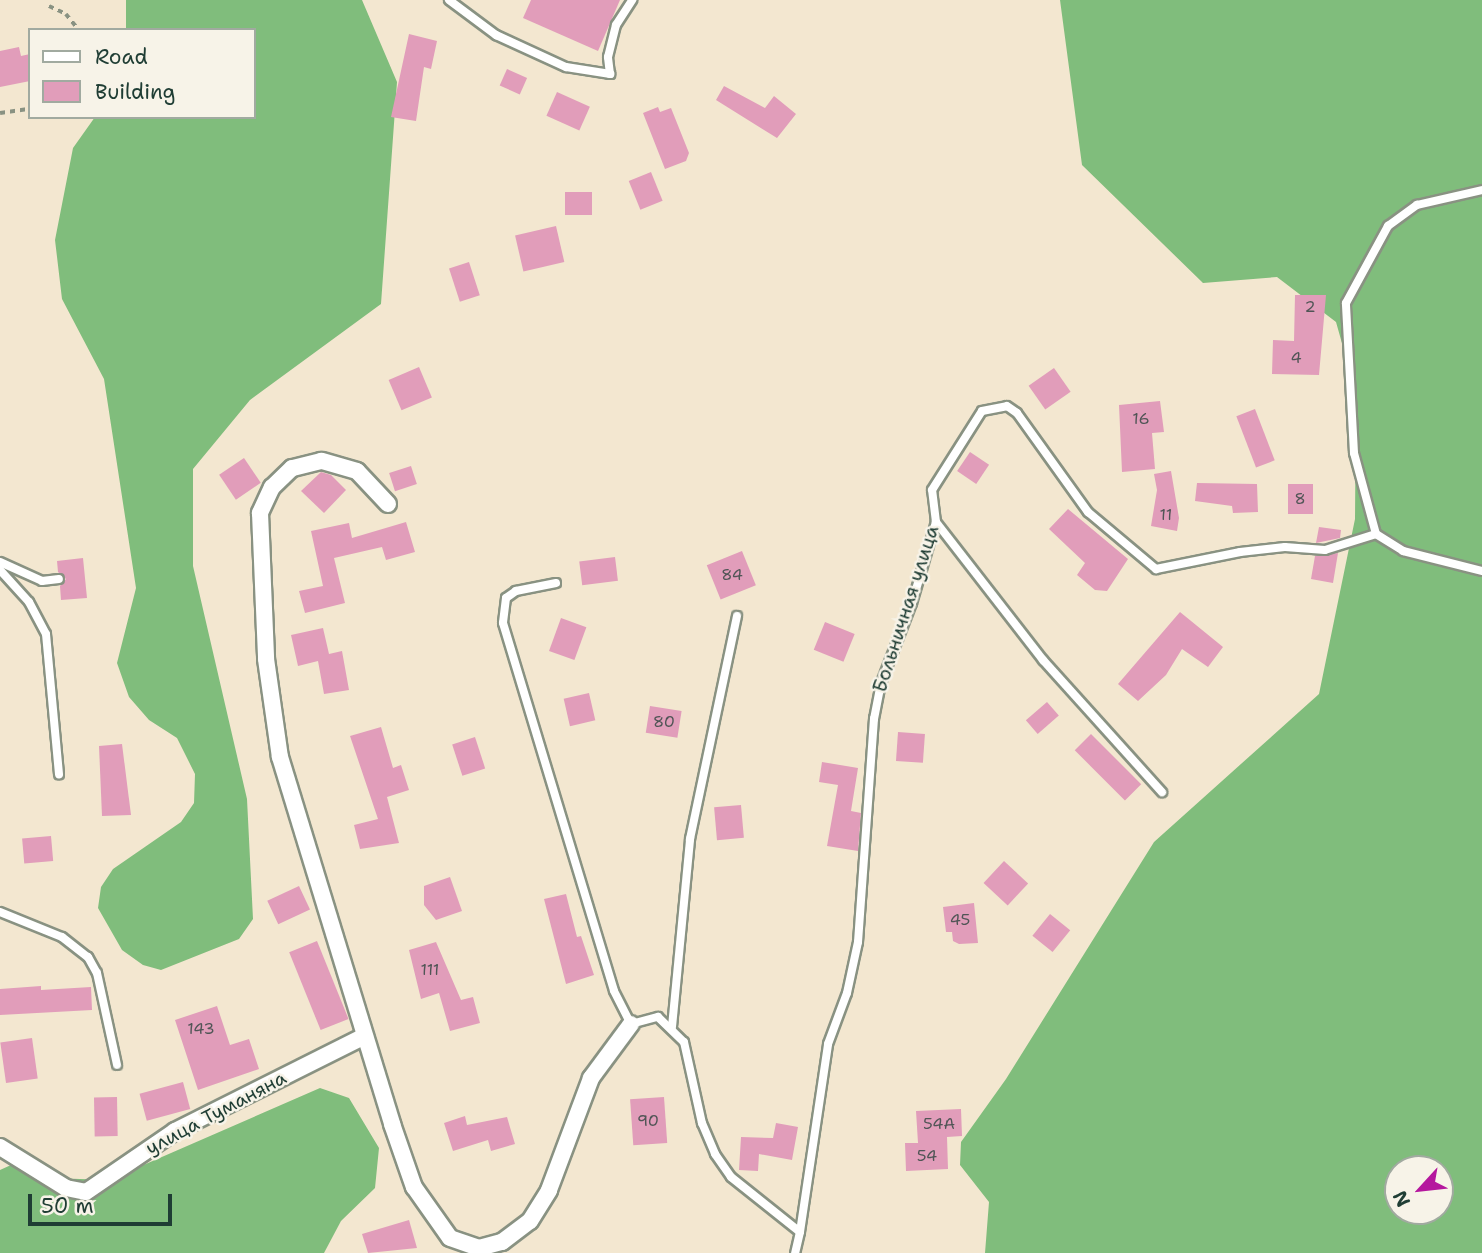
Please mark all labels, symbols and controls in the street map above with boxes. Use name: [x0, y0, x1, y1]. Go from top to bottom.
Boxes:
legend: [28, 28, 256, 119]
text: Road: [95, 43, 148, 71]
text: Building: [95, 78, 175, 106]
house number: 2: [1304, 297, 1316, 317]
house number: 4: [1290, 348, 1302, 368]
house number: 16: [1132, 409, 1150, 429]
house number: 8: [1294, 489, 1306, 509]
house number: 11: [1160, 505, 1172, 525]
street label: Больничная улица: [868, 523, 944, 695]
house number: 84: [721, 565, 743, 585]
house number: 80: [653, 712, 675, 732]
house number: 45: [950, 910, 970, 930]
house number: 111: [421, 960, 439, 980]
house number: 143: [187, 1019, 215, 1039]
street label: улица Туманяна: [142, 1066, 290, 1160]
house number: 90: [637, 1111, 659, 1131]
house number: 54А: [923, 1114, 955, 1134]
house number: 54: [917, 1146, 937, 1166]
north arrow: [1384, 1155, 1454, 1225]
scale bar: [32, 1180, 175, 1224]
text: N: [1387, 1186, 1416, 1211]
text: 50 m: [41, 1192, 94, 1220]

